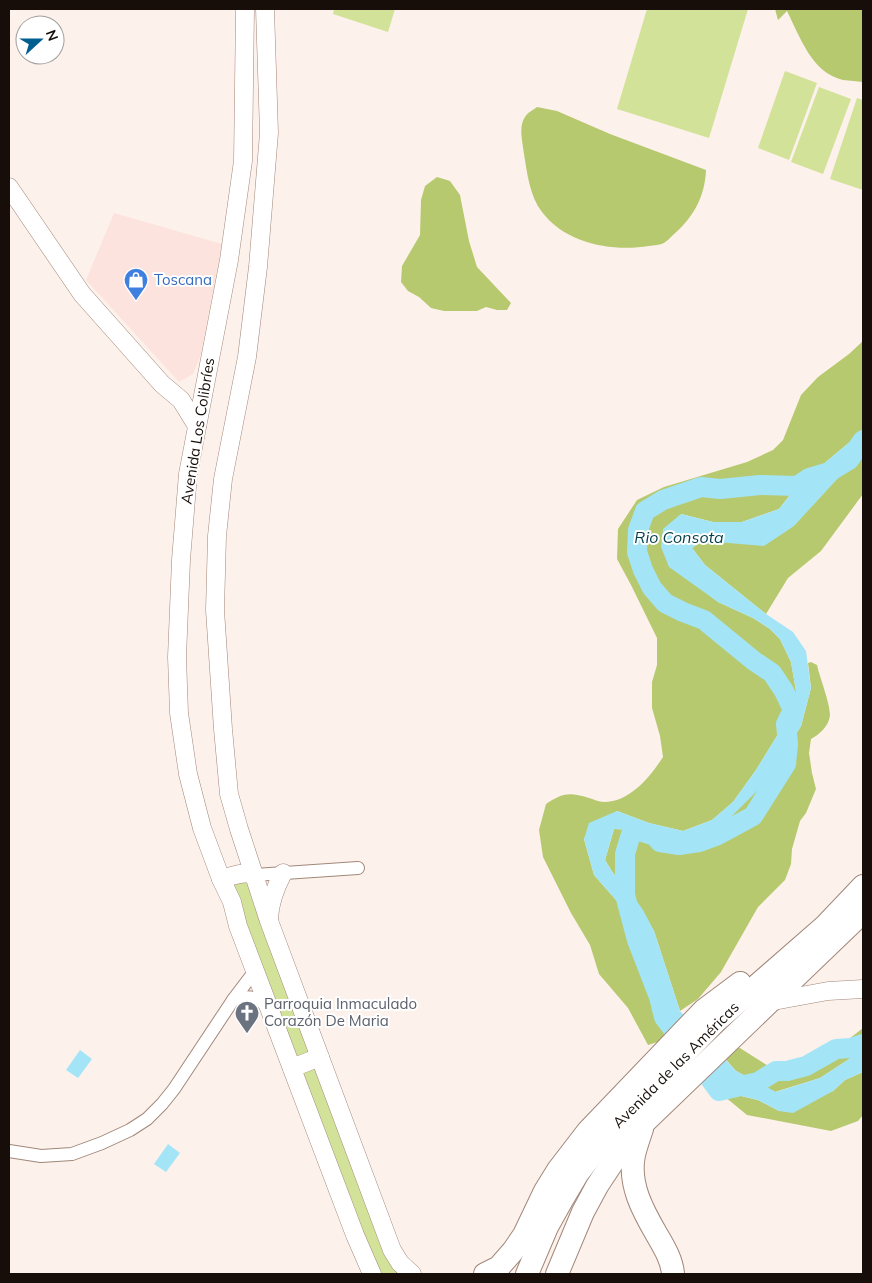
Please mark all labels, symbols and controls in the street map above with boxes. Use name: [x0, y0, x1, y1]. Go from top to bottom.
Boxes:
north arrow: [15, 15, 65, 65]
text: N: [42, 27, 62, 44]
shop icon: Toscana: [123, 267, 149, 301]
place label: Toscana: [154, 270, 212, 289]
street label: Avenida Los Colibríes: [177, 356, 218, 505]
water label: Rio Consota: [634, 527, 724, 547]
place label: Parroquia Inmaculado Corazón De Maria: [264, 994, 417, 1030]
street label: Avenida de las Américas: [608, 997, 743, 1132]
church icon: Parroquia Inmaculado Corazón De Maria: [234, 1000, 260, 1034]

